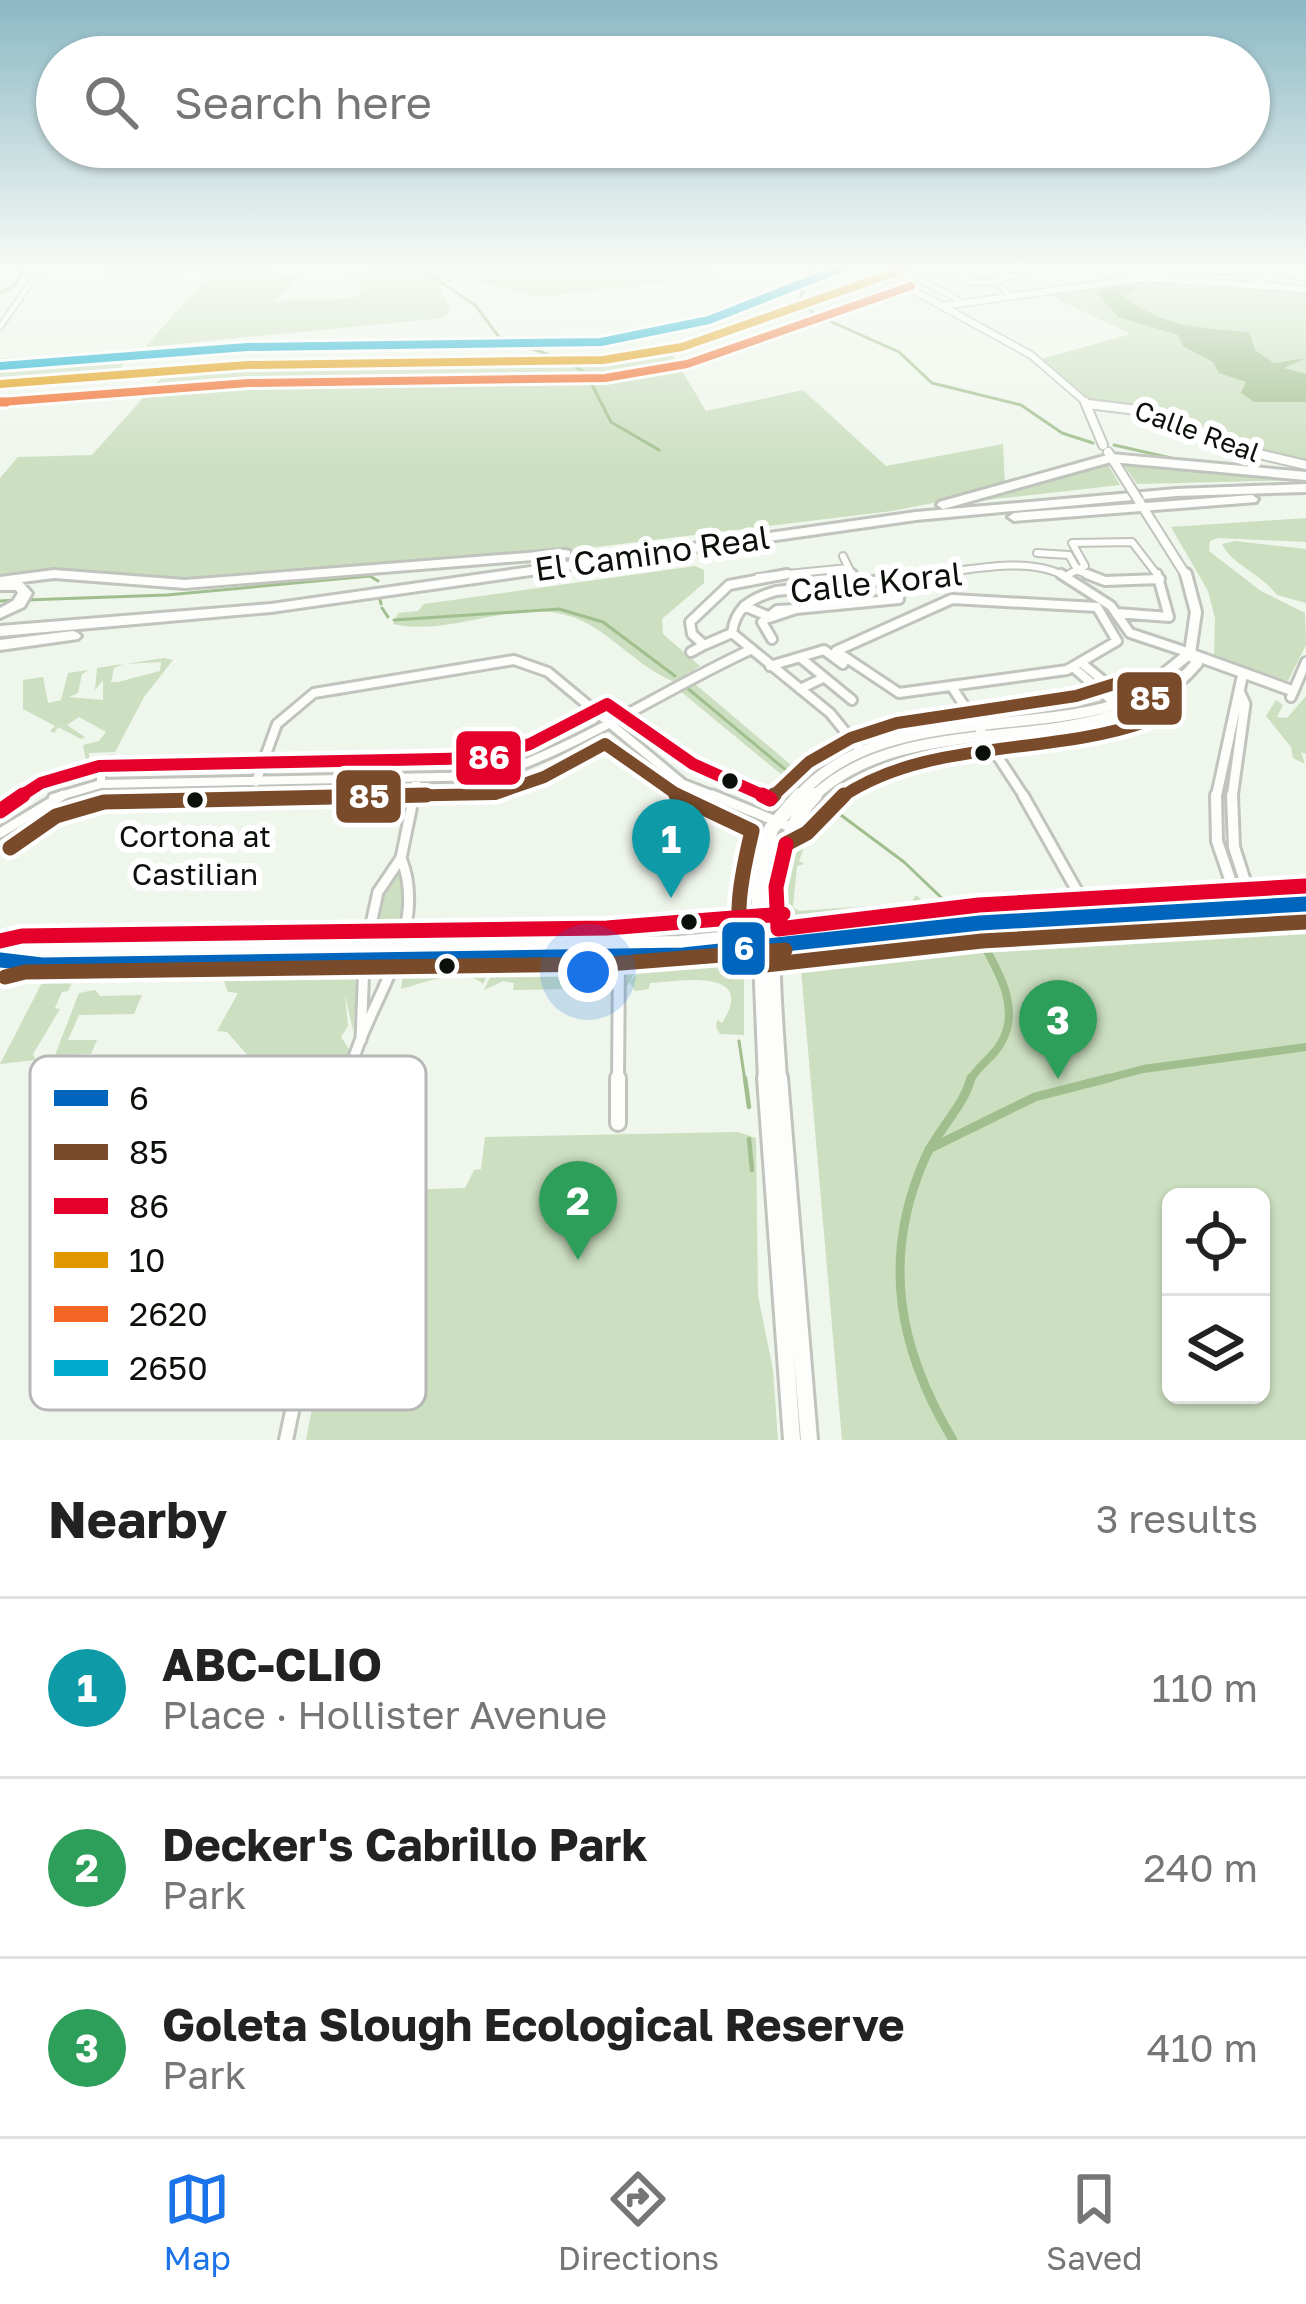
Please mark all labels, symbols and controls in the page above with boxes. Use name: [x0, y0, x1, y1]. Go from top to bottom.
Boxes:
search box: [36, 36, 1270, 168]
icon: search: [78, 69, 144, 135]
text: Search here: [174, 75, 432, 129]
street label: Calle Real: [1130, 394, 1264, 468]
street label: El Camino Real: [532, 517, 772, 588]
street label: Calle Koral: [788, 553, 964, 610]
line badge: 85: [1115, 670, 1184, 727]
text: 85: [1129, 678, 1171, 717]
line badge: 86: [454, 729, 523, 787]
text: 86: [468, 737, 510, 776]
unlabelled marker: [972, 742, 994, 764]
line badge: 85: [334, 768, 403, 825]
unlabelled marker: [719, 770, 741, 792]
text: 85: [348, 776, 390, 815]
marker: Cortona at Castilian: [184, 789, 206, 811]
pin: 1: [632, 799, 710, 898]
place label: Cortona at Castilian: [119, 818, 271, 892]
unlabelled marker: [678, 911, 700, 933]
line badge: 6: [720, 920, 767, 977]
text: 6: [734, 928, 754, 967]
your location: [558, 942, 618, 1002]
unlabelled marker: [436, 955, 458, 977]
pin: 3: [1019, 980, 1097, 1079]
legend: [30, 1056, 426, 1410]
text: 6: [129, 1078, 149, 1117]
text: 85: [129, 1132, 168, 1171]
pin: 2: [539, 1161, 617, 1260]
text: 86: [129, 1186, 169, 1225]
map controls: [1162, 1188, 1270, 1404]
button: locate: [1162, 1188, 1270, 1296]
text: 10: [129, 1240, 165, 1279]
text: 2620: [129, 1294, 208, 1333]
button: layers: [1162, 1296, 1270, 1404]
text: 2650: [129, 1348, 208, 1387]
text: Nearby: [48, 1488, 227, 1549]
text: 3 results: [1096, 1495, 1258, 1542]
text: ABC-CLIO: [162, 1637, 382, 1691]
text: 1: [77, 1664, 97, 1711]
text: 110 m: [1152, 1664, 1258, 1711]
text: Place · Hollister Avenue: [162, 1691, 607, 1738]
text: Decker's Cabrillo Park: [162, 1817, 648, 1871]
text: 2: [75, 1844, 99, 1891]
text: 240 m: [1143, 1844, 1258, 1891]
text: Park: [162, 1871, 246, 1918]
text: Goleta Slough Ecological Reserve: [162, 1997, 905, 2051]
text: 3: [75, 2024, 99, 2071]
text: 410 m: [1147, 2024, 1258, 2071]
text: Park: [162, 2051, 246, 2098]
tab: Map: [164, 2166, 231, 2277]
tab: Directions: [558, 2166, 719, 2277]
tab: Saved: [1046, 2166, 1142, 2277]

